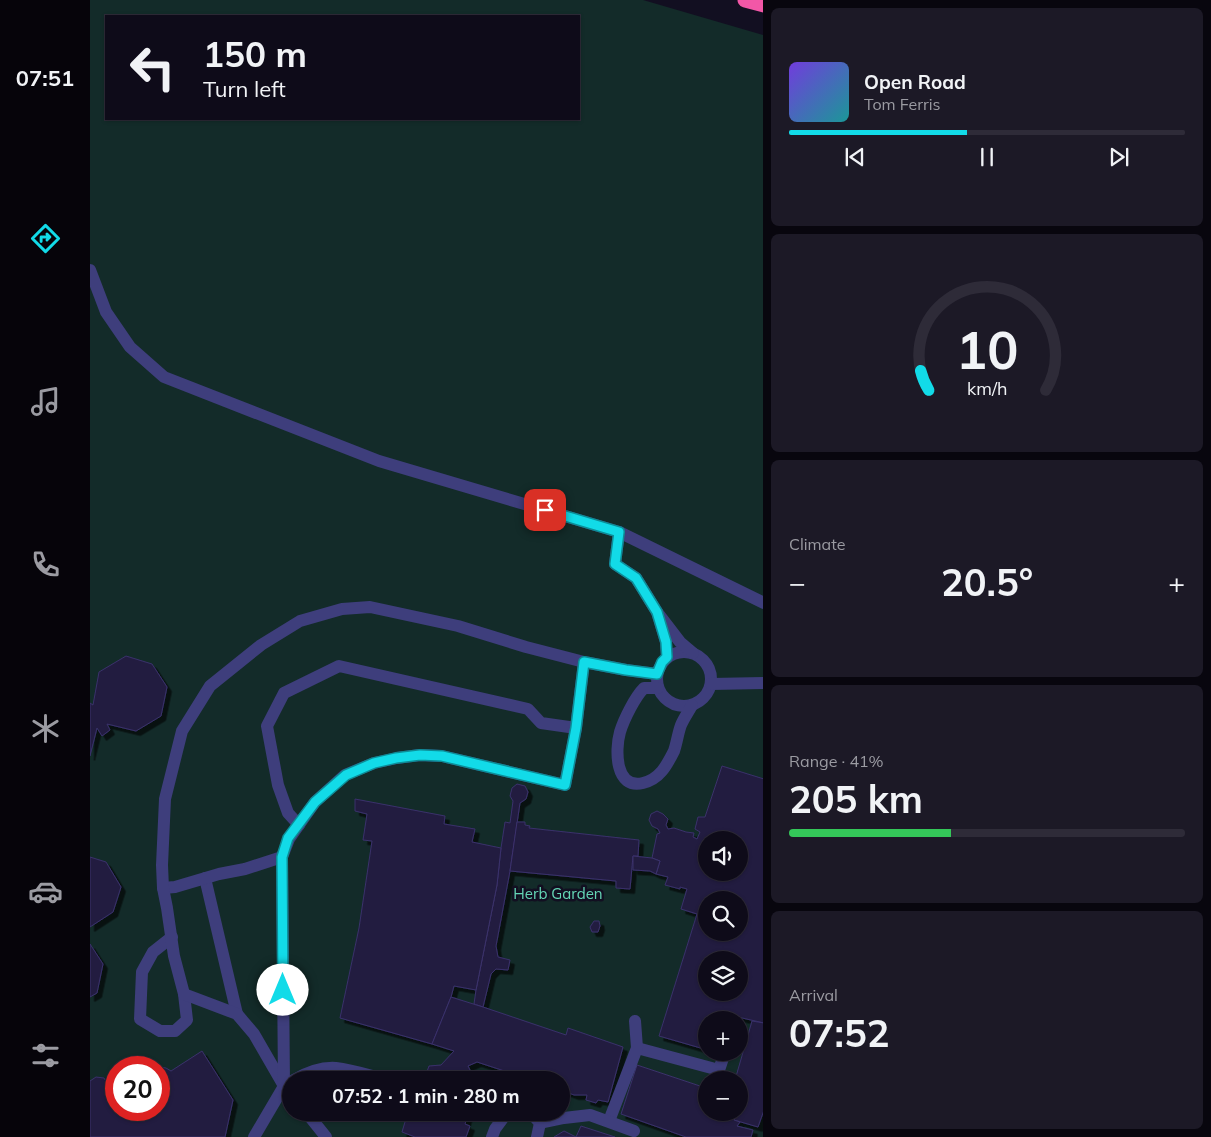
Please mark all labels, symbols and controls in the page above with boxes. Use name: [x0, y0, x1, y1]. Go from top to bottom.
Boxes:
text: 150 m: [203, 32, 307, 76]
icon: left: [120, 35, 185, 100]
text: 07:51: [16, 64, 74, 92]
text: Open Road: [864, 70, 966, 94]
text: Turn left: [203, 75, 286, 103]
text: Tom Ferris: [864, 94, 941, 114]
icon: previous: [841, 143, 869, 171]
icon: pause: [973, 143, 1001, 171]
icon: next: [1105, 143, 1133, 171]
icon: directions: [28, 221, 63, 256]
text: 10: [956, 317, 1018, 382]
text: km/h: [967, 377, 1007, 399]
icon: music: [28, 384, 63, 419]
pin: [524, 489, 566, 531]
icon: arrive: [531, 496, 559, 524]
text: Climate: [789, 534, 845, 554]
icon: phone: [28, 547, 63, 582]
text: 20.5°: [941, 558, 1033, 606]
text: −: [789, 565, 806, 600]
text: +: [1168, 565, 1185, 600]
icon: climate: [28, 711, 63, 746]
text: Range · 41%: [789, 751, 884, 771]
text: 205 km: [789, 775, 923, 823]
map controls: [698, 831, 748, 1121]
button: sound: [698, 831, 748, 881]
icon: car: [28, 874, 63, 909]
park label: Herb Garden: [513, 884, 603, 903]
button: search: [698, 891, 748, 941]
button: layers: [698, 951, 748, 1001]
position arrow: [256, 963, 308, 1015]
text: Arrival: [789, 985, 838, 1005]
text: 07:52: [789, 1009, 890, 1057]
button: +: [698, 1011, 748, 1061]
icon: filters: [28, 1038, 63, 1073]
speed limit sign: 20: [105, 1056, 170, 1121]
button: −: [698, 1071, 748, 1121]
text: 07:52 · 1 min · 280 m: [332, 1084, 520, 1108]

